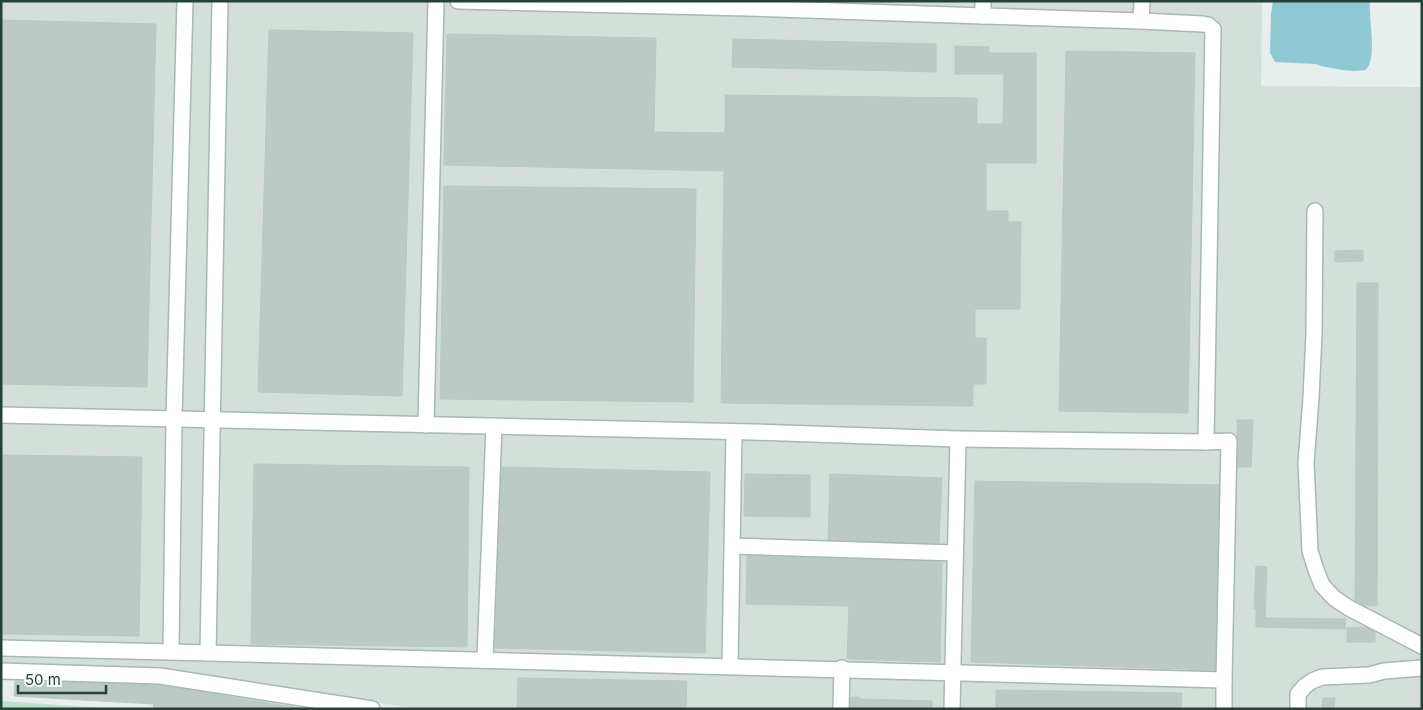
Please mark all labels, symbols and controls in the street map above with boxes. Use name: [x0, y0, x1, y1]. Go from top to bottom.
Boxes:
scale bar: [18, 662, 105, 694]
text: 50 m: [25, 670, 61, 689]

